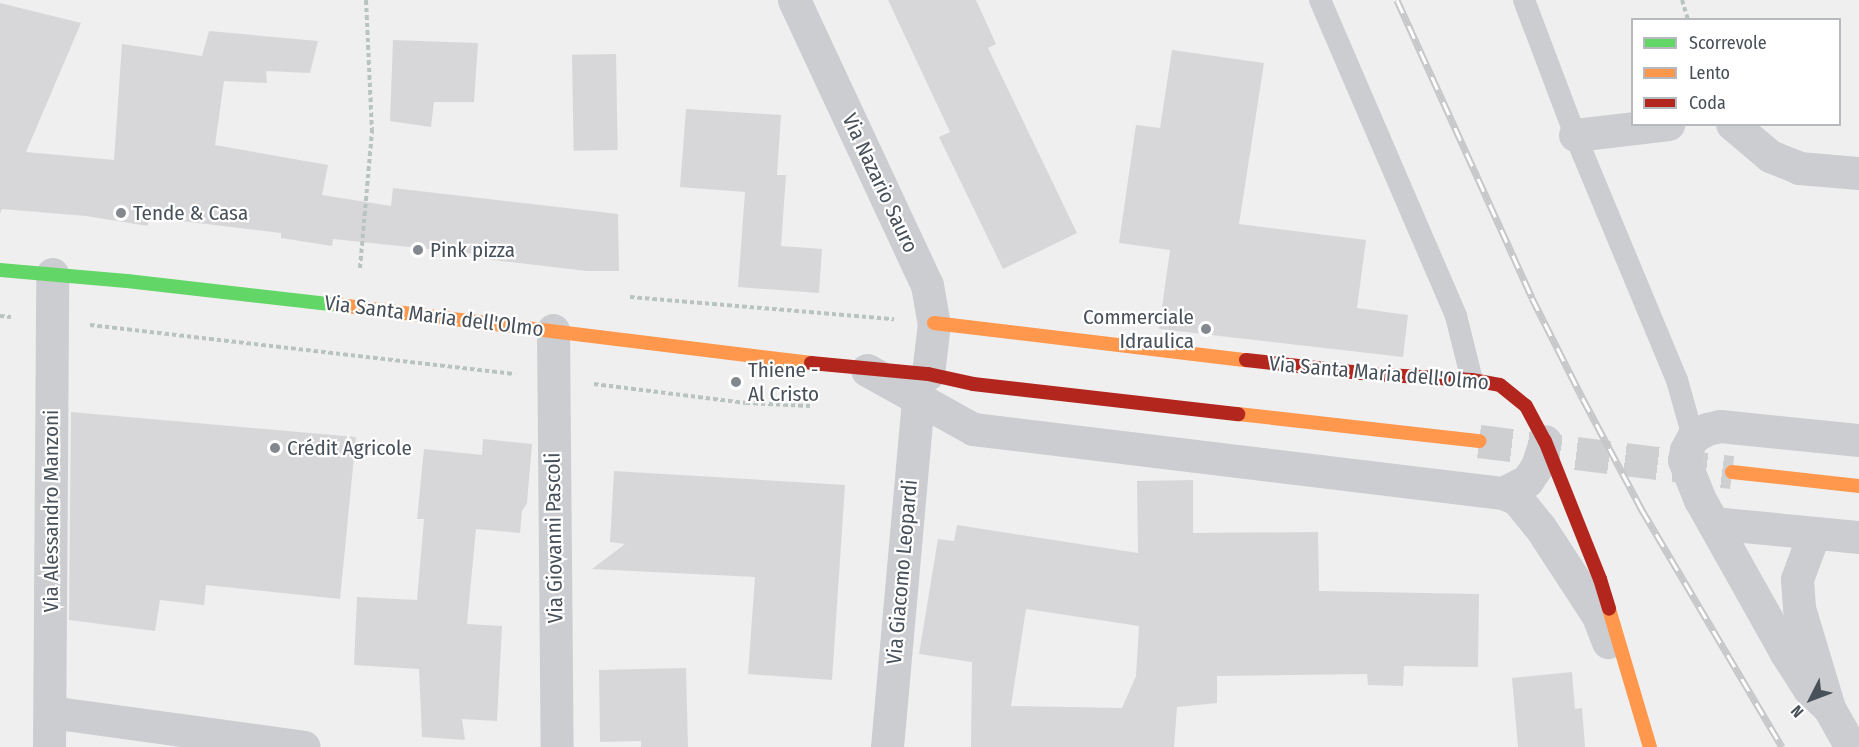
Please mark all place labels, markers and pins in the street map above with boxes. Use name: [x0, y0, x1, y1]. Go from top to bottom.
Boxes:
place label: Tende & Casa: [133, 200, 248, 226]
marker: Tende & Casa: [114, 206, 128, 220]
place label: Pink pizza: [430, 237, 515, 263]
marker: Pink pizza: [411, 243, 425, 257]
place label: Commerciale Idraulica: [1083, 304, 1194, 354]
marker: Commerciale Idraulica: [1199, 322, 1213, 336]
place label: Thiene - Al Cristo: [748, 357, 819, 407]
marker: Thiene - Al Cristo: [729, 375, 743, 389]
place label: Crédit Agricole: [287, 435, 412, 461]
marker: Crédit Agricole: [268, 441, 282, 455]

